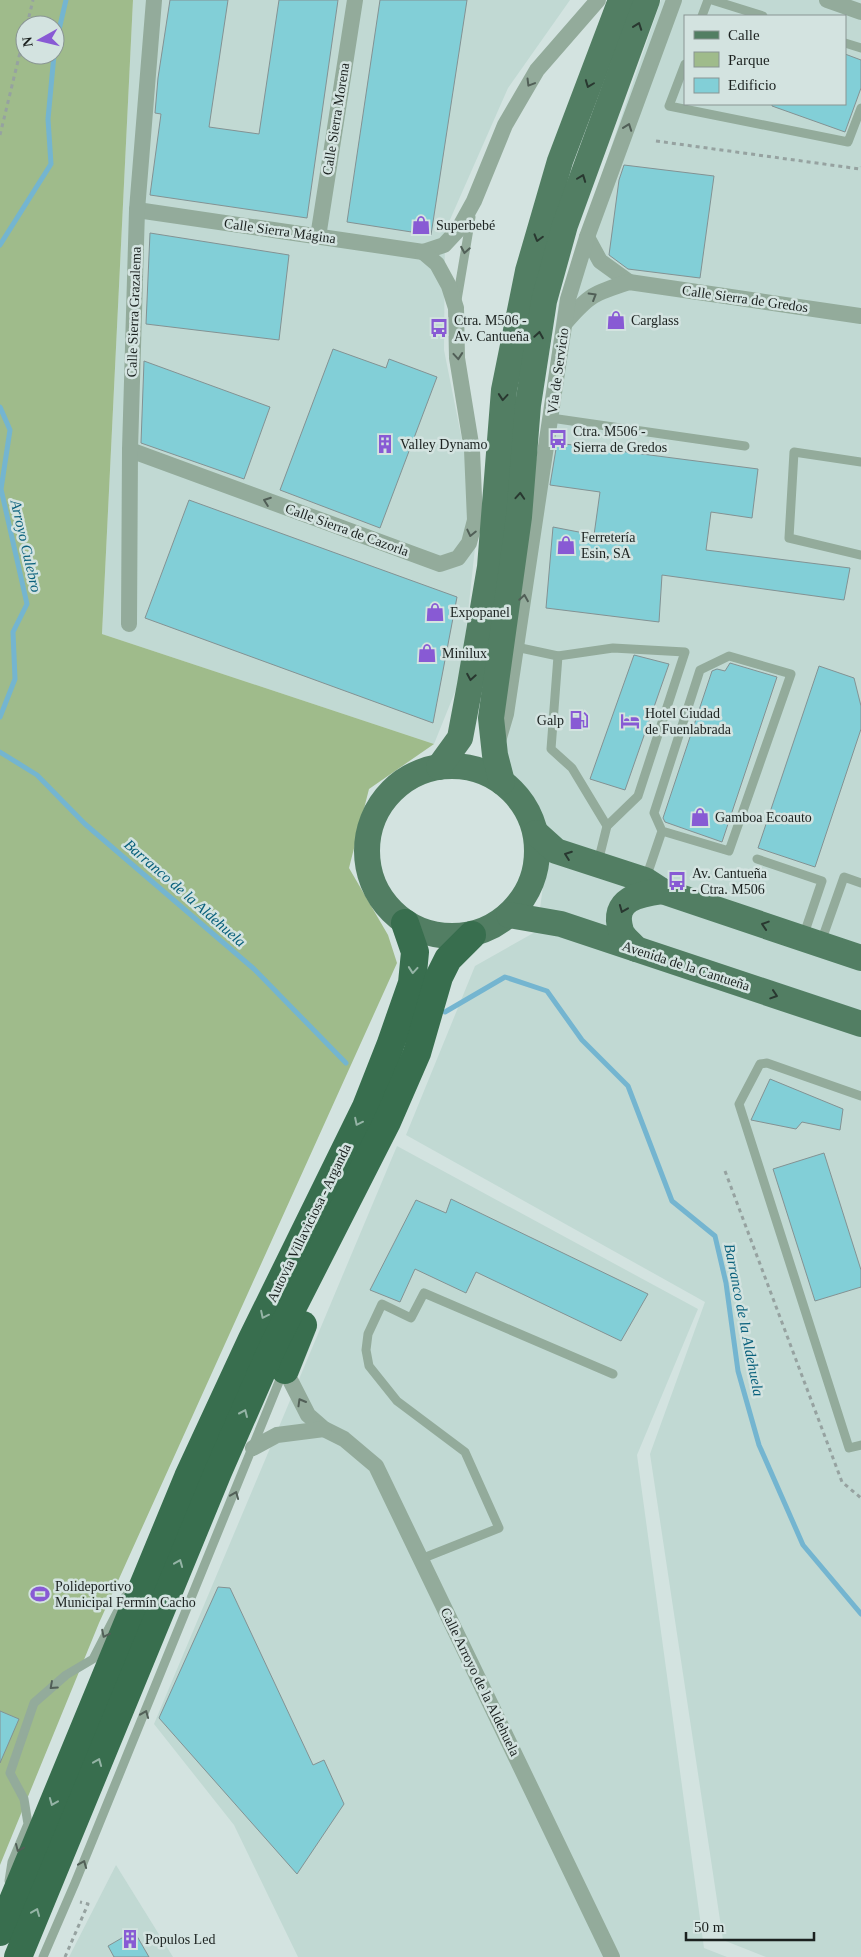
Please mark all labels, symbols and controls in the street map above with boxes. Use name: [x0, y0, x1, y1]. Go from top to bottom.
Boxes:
north arrow: [15, 15, 65, 65]
legend: [684, 15, 846, 105]
one-way arrow: [632, 22, 642, 31]
text: Calle: [728, 27, 760, 43]
text: N: [19, 36, 36, 48]
text: Parque: [728, 52, 770, 68]
street label: Calle Sierra Morena: [320, 61, 352, 176]
one-way arrow: [526, 77, 536, 86]
text: Edificio: [728, 77, 776, 93]
one-way arrow: [585, 80, 595, 88]
one-way arrow: [622, 123, 632, 132]
one-way arrow: [576, 175, 586, 183]
shop icon: Superbebé: [410, 214, 432, 236]
street label: Calle Sierra Mágina: [223, 216, 338, 246]
place label: Superbebé: [436, 218, 495, 233]
one-way arrow: [533, 234, 543, 242]
one-way arrow: [461, 245, 471, 254]
street label: Calle Sierra Grazalema: [124, 246, 144, 378]
street label: Calle Sierra de Gredos: [681, 283, 809, 315]
one-way arrow: [587, 292, 596, 302]
shop icon: Carglass: [605, 309, 627, 331]
place label: Ctra. M506 - Av. Cantueña: [454, 313, 530, 344]
place label: Carglass: [631, 313, 679, 328]
bus stop icon: Ctra. M506 - Av. Cantueña: [428, 317, 450, 339]
street label: Vía de Servicio: [545, 327, 571, 415]
one-way arrow: [533, 330, 543, 339]
one-way arrow: [452, 353, 463, 361]
one-way arrow: [498, 393, 509, 401]
place label: Ctra. M506 - Sierra de Gredos: [573, 424, 667, 455]
bus stop icon: Ctra. M506 - Sierra de Gredos: [547, 428, 569, 450]
building icon: Valley Dynamo: [374, 433, 396, 455]
place label: Valley Dynamo: [400, 437, 487, 452]
one-way arrow: [515, 492, 526, 500]
water label: Arroyo Culebro: [7, 497, 45, 594]
one-way arrow: [263, 497, 272, 507]
street label: Calle Sierra de Cazorla: [283, 501, 411, 560]
one-way arrow: [466, 528, 477, 537]
place label: Ferretería Esin, SA: [581, 530, 636, 561]
shop icon: Ferretería Esin, SA: [555, 534, 577, 556]
one-way arrow: [518, 594, 528, 603]
shop icon: Expopanel: [424, 601, 446, 623]
place label: Expopanel: [450, 605, 510, 620]
shop icon: Minilux: [416, 642, 438, 664]
place label: Minilux: [442, 646, 487, 661]
one-way arrow: [467, 673, 477, 682]
place label: Hotel Ciudad de Fuenlabrada: [645, 706, 732, 737]
fuel station icon: Galp: [568, 709, 590, 731]
hotel icon: Hotel Ciudad de Fuenlabrada: [619, 710, 641, 732]
place label: Galp: [537, 713, 564, 728]
shop icon: Gamboa Ecoauto: [689, 806, 711, 828]
place label: Gamboa Ecoauto: [715, 810, 812, 825]
water label: Barranco de la Aldehuela: [121, 836, 249, 950]
one-way arrow: [564, 851, 572, 861]
place label: Av. Cantueña - Ctra. M506: [692, 866, 768, 897]
bus stop icon: Av. Cantueña - Ctra. M506: [666, 870, 688, 892]
one-way arrow: [619, 904, 629, 913]
one-way arrow: [762, 920, 770, 930]
street label: Avenida de la Cantueña: [620, 938, 752, 994]
one-way arrow: [408, 966, 419, 974]
one-way arrow: [769, 989, 777, 999]
one-way arrow: [354, 1117, 364, 1126]
street label: Autovía Villaviciosa - Arganda: [264, 1141, 354, 1304]
water label: Barranco de la Aldehuela: [721, 1242, 767, 1398]
one-way arrow: [260, 1310, 270, 1319]
one-way arrow: [297, 1399, 307, 1408]
one-way arrow: [237, 1409, 248, 1418]
one-way arrow: [228, 1491, 239, 1500]
one-way arrow: [174, 1559, 184, 1567]
place label: Polideportivo Municipal Fermín Cacho: [55, 1579, 196, 1610]
sports icon: Polideportivo Municipal Fermín Cacho: [29, 1583, 51, 1605]
street label: Calle Arroyo de la Aldehuela: [437, 1605, 523, 1759]
one-way arrow: [101, 1629, 112, 1638]
one-way arrow: [50, 1680, 59, 1689]
one-way arrow: [138, 1710, 149, 1719]
one-way arrow: [92, 1758, 102, 1766]
one-way arrow: [48, 1797, 59, 1806]
one-way arrow: [14, 1843, 25, 1852]
one-way arrow: [77, 1860, 87, 1869]
one-way arrow: [30, 1908, 41, 1917]
scale bar: [686, 1910, 814, 1942]
text: 50 m: [694, 1919, 725, 1935]
building icon: Populos Led: [119, 1928, 141, 1950]
place label: Populos Led: [145, 1932, 215, 1947]

